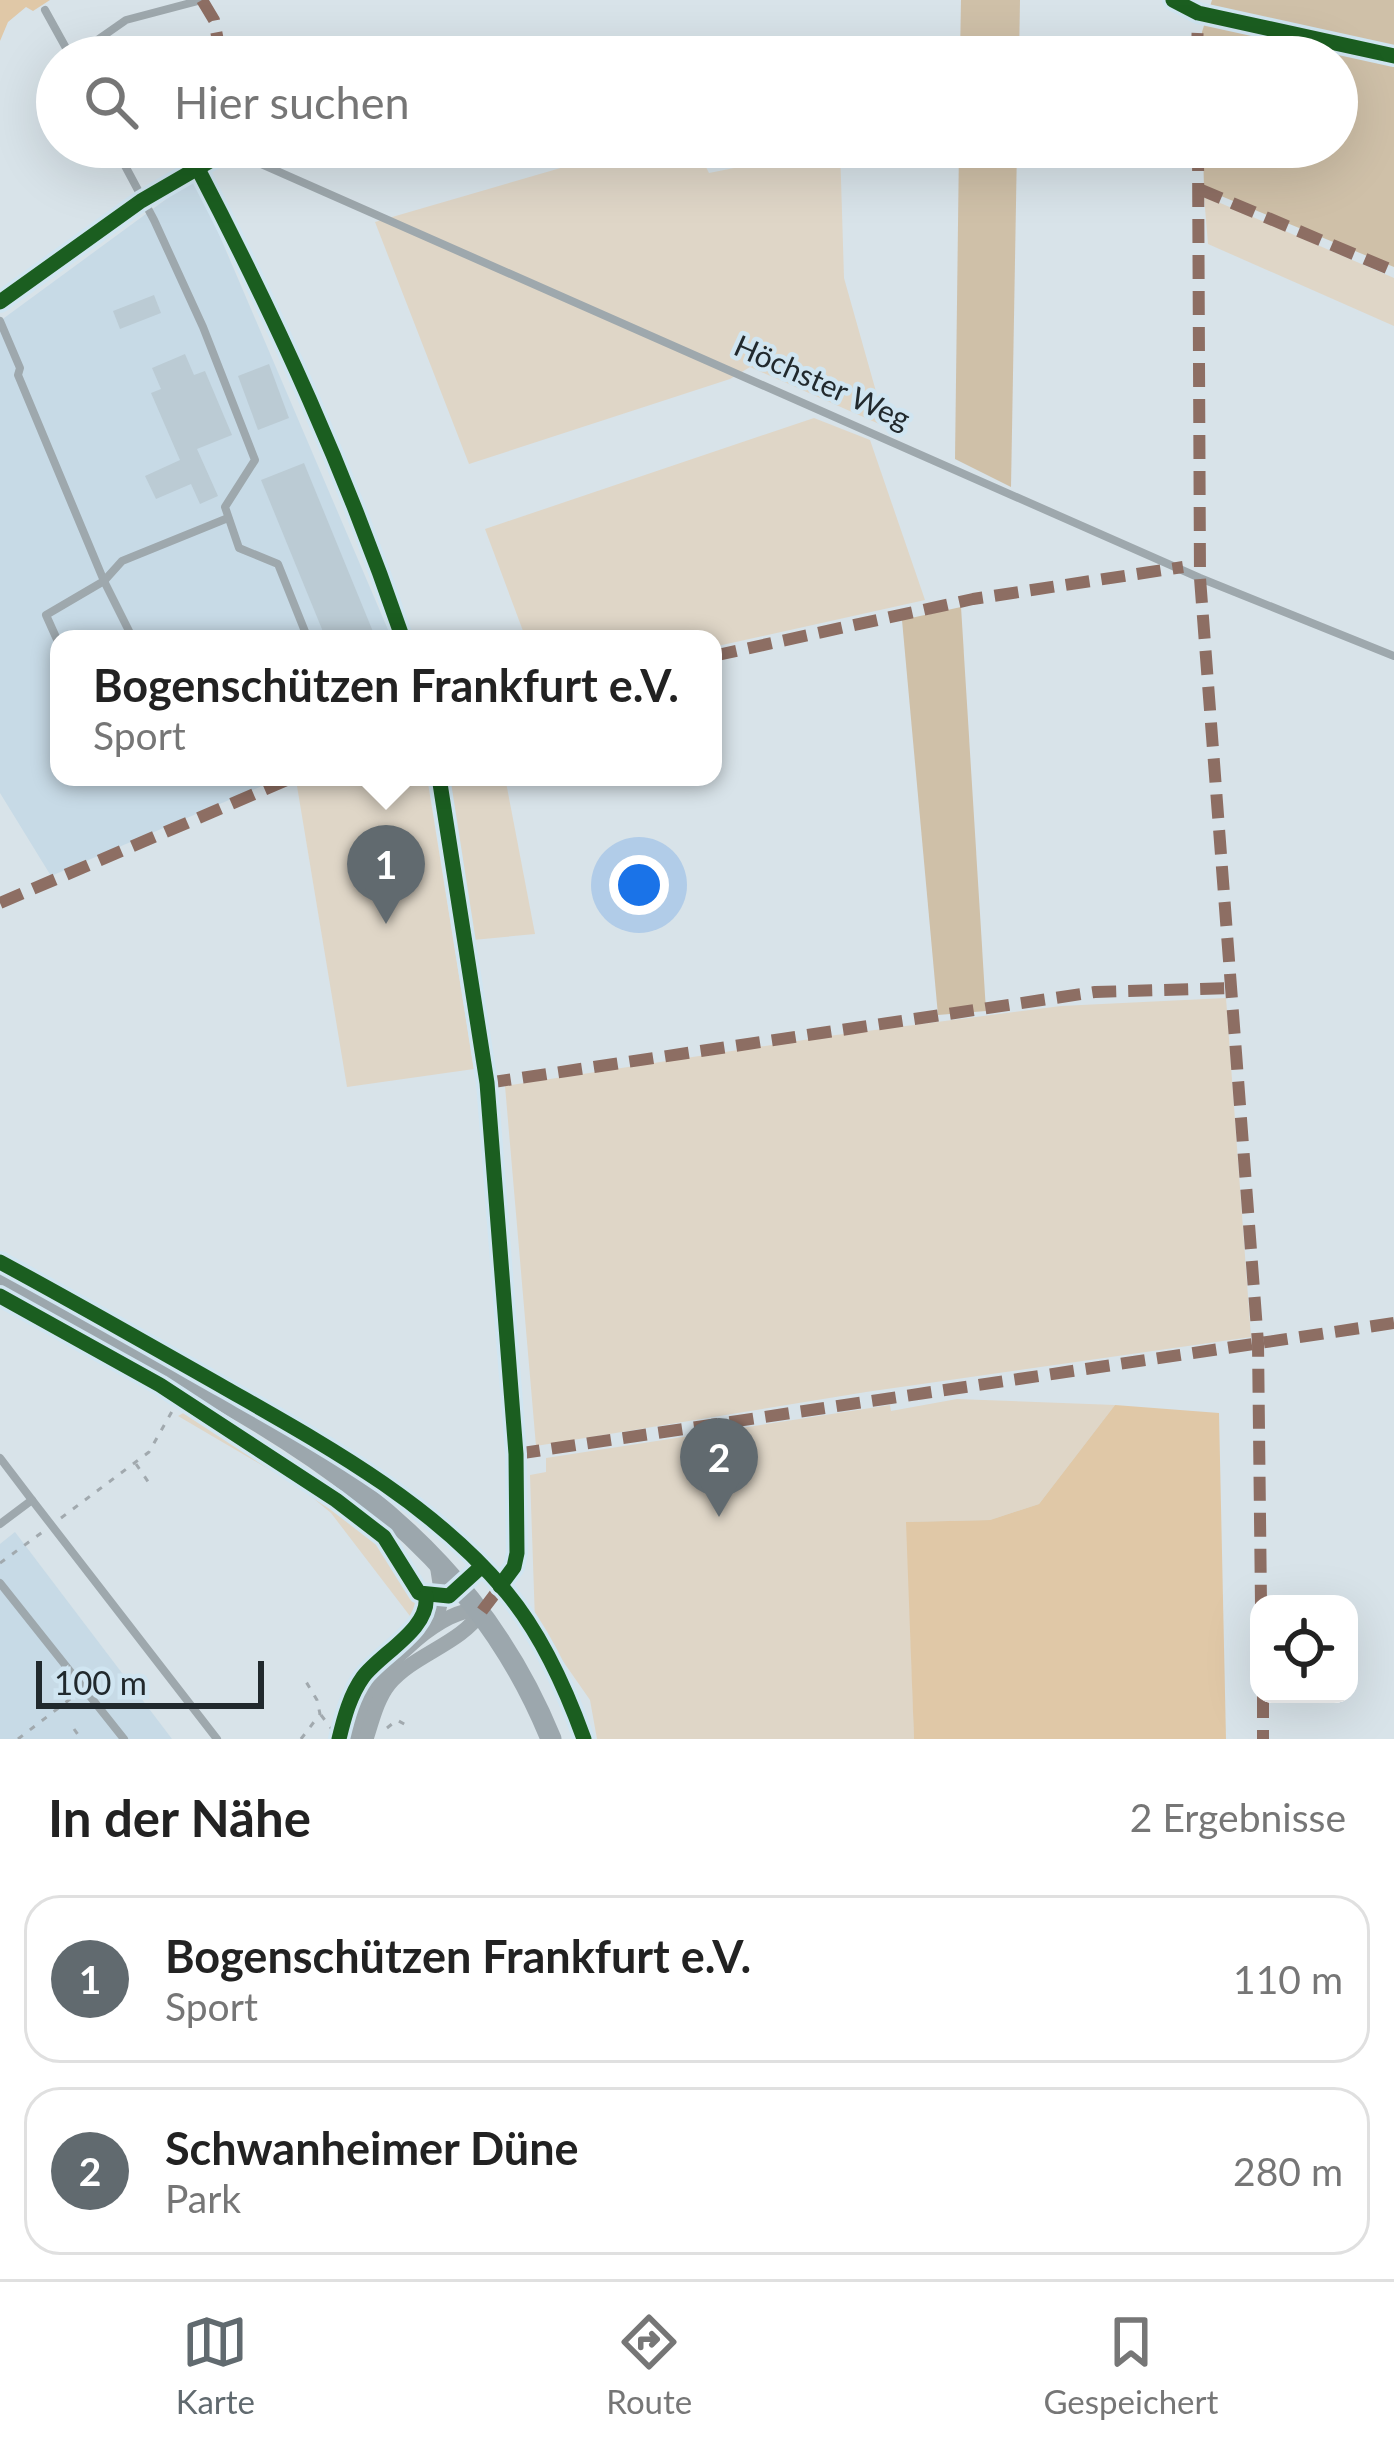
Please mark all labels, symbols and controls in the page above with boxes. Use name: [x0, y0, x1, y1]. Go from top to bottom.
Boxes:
search box: [36, 36, 1358, 168]
icon: search: [78, 69, 144, 135]
text: Hier suchen: [174, 75, 410, 129]
street label: Höchster Weg: [729, 326, 916, 436]
popup: [50, 630, 722, 786]
text: Bogenschützen Frankfurt e.V.: [93, 658, 679, 712]
text: Sport: [93, 712, 186, 758]
pin: 1: [347, 825, 425, 924]
your location: [609, 855, 669, 915]
pin: 2: [680, 1418, 758, 1517]
map controls: [1250, 1595, 1358, 1703]
button: locate: [1250, 1595, 1358, 1703]
scale bar: [36, 1655, 264, 1708]
text: 100 m: [54, 1662, 147, 1702]
text: In der Nähe: [48, 1787, 311, 1848]
text: 2 Ergebnisse: [1130, 1794, 1346, 1840]
text: Bogenschützen Frankfurt e.V.: [165, 1929, 751, 1983]
text: 1: [79, 1956, 101, 2002]
text: 110 m: [1233, 1956, 1343, 2002]
text: Sport: [165, 1983, 258, 2029]
text: Schwanheimer Düne: [165, 2121, 579, 2175]
text: 2: [79, 2148, 101, 2194]
text: 280 m: [1233, 2148, 1343, 2194]
text: Park: [165, 2175, 241, 2221]
tab: Karte: [176, 2309, 255, 2421]
tab: Route: [606, 2309, 692, 2421]
tab: Gespeichert: [1043, 2309, 1218, 2421]

